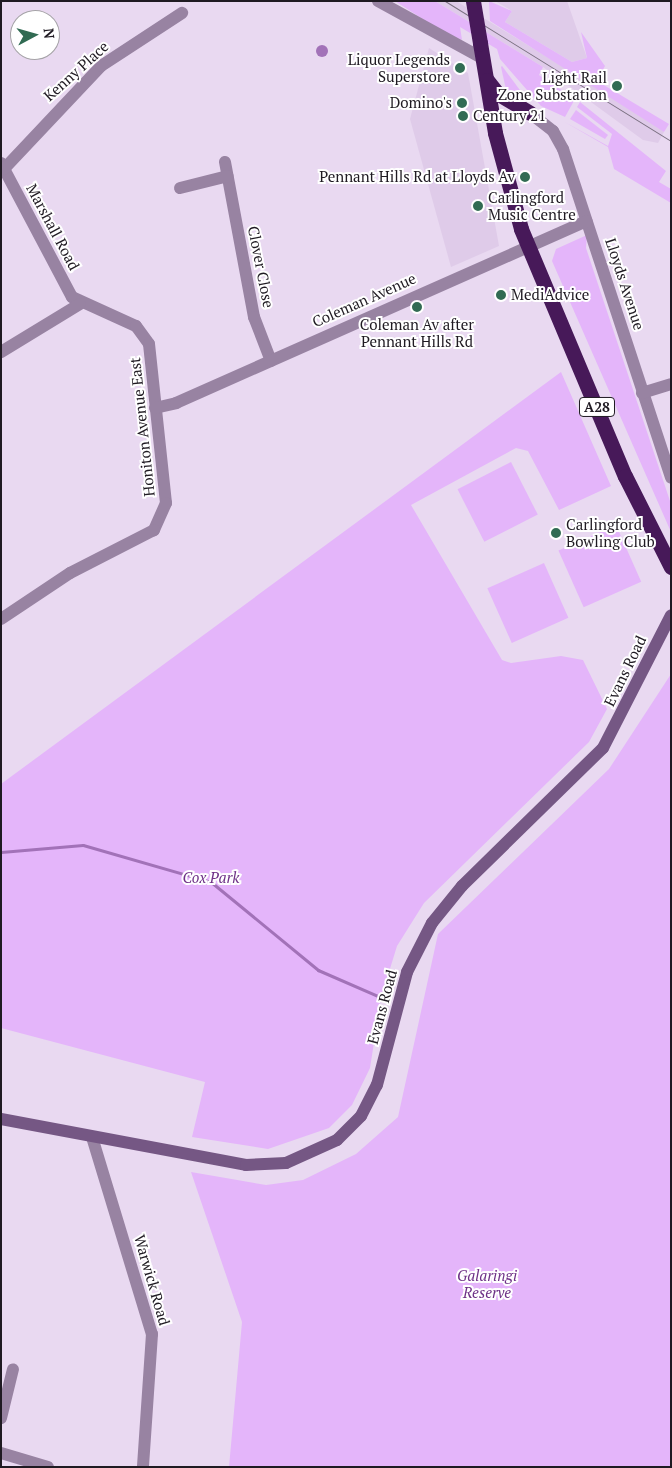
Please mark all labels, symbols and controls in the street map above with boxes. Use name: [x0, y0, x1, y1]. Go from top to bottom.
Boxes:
north arrow: [10, 10, 60, 60]
text: N: [39, 27, 59, 40]
street label: Kenny Place: [40, 37, 112, 105]
place label: Liquor Legends Superstore: [348, 50, 450, 85]
marker: Liquor Legends Superstore: [454, 62, 466, 74]
place label: Light Rail Zone Substation: [498, 68, 607, 103]
marker: Light Rail Zone Substation: [611, 80, 623, 92]
place label: Domino's: [390, 94, 452, 112]
marker: Domino's: [456, 97, 468, 109]
place label: Century 21: [473, 107, 546, 125]
marker: Century 21: [457, 110, 469, 122]
place label: Pennant Hills Rd at Lloyds Av: [319, 168, 515, 186]
marker: Pennant Hills Rd at Lloyds Av: [519, 171, 531, 183]
street label: Marshall Road: [23, 181, 83, 273]
place label: Carlingford Music Centre: [488, 188, 576, 223]
marker: Carlingford Music Centre: [472, 200, 484, 212]
street label: Clover Close: [244, 225, 278, 309]
street label: Lloyds Avenue: [602, 236, 648, 332]
street label: Coleman Avenue: [309, 269, 419, 331]
place label: MediAdvice: [511, 286, 589, 304]
marker: MediAdvice: [495, 289, 507, 301]
marker: Coleman Av after Pennant Hills Rd: [411, 301, 423, 313]
place label: Coleman Av after Pennant Hills Rd: [360, 315, 474, 350]
street label: Honiton Avenue East: [126, 356, 158, 498]
road number: A28: [578, 396, 616, 418]
place label: Carlingford Bowling Club: [566, 515, 655, 550]
marker: Carlingford Bowling Club: [550, 527, 562, 539]
street label: Evans Road: [600, 633, 650, 709]
park label: Cox Park: [183, 869, 239, 887]
street label: Evans Road: [363, 968, 401, 1046]
street label: Warwick Road: [130, 1232, 174, 1328]
park label: Galaringi Reserve: [457, 1266, 517, 1301]

